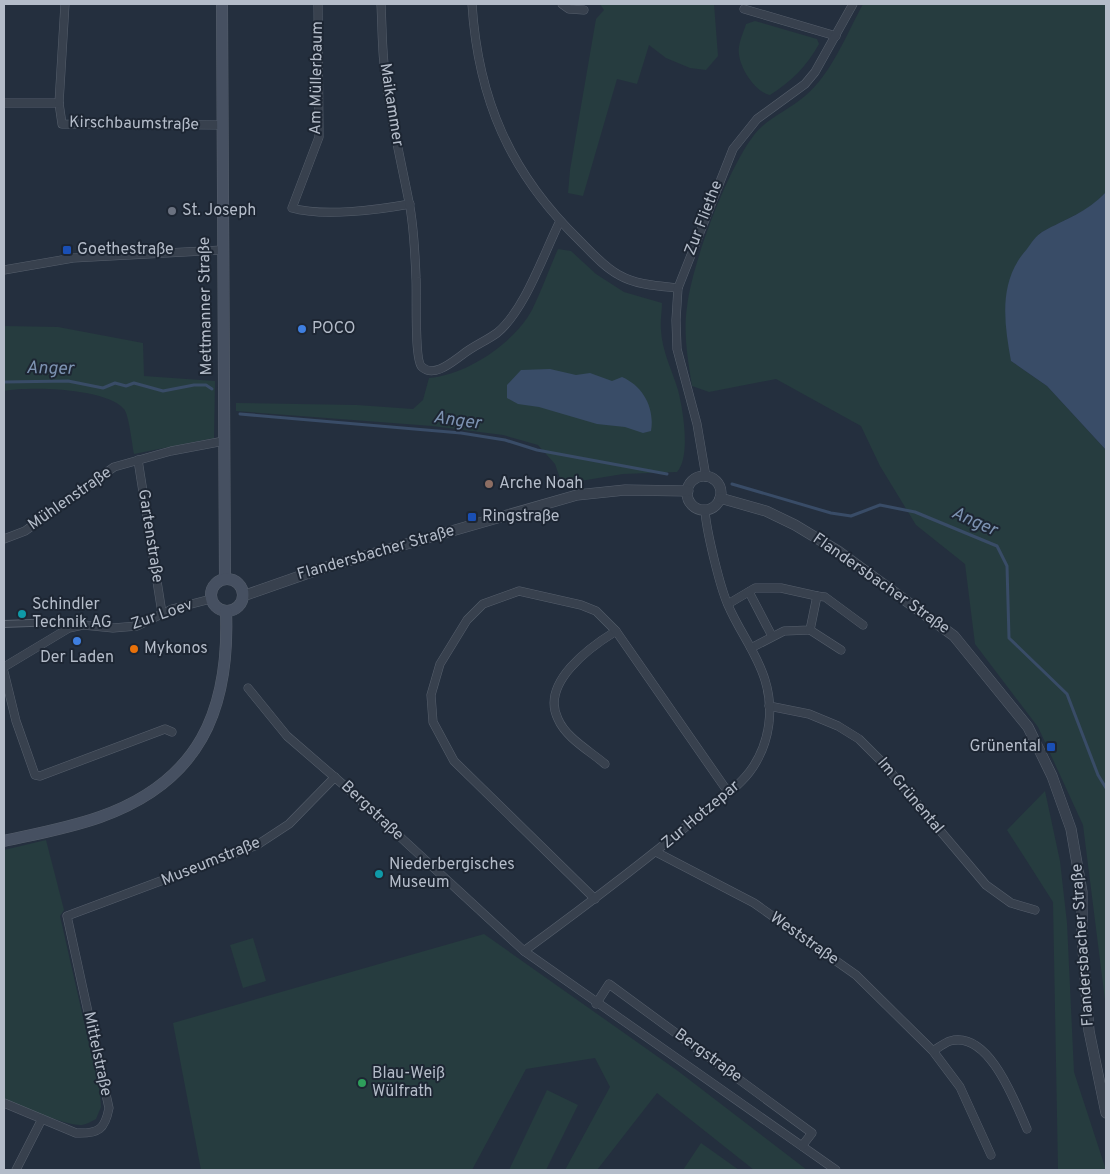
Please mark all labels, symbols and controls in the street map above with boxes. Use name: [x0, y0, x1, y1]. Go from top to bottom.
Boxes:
street label: Am Müllerbaum: [306, 21, 328, 135]
street label: Maikammer: [375, 62, 407, 148]
street label: Kirschbaumstraße: [69, 113, 199, 135]
street label: Zur Fliethe: [681, 178, 727, 258]
place label: St. Joseph: [182, 201, 256, 221]
marker: St. Joseph: [166, 205, 178, 217]
street label: Mettmanner Straße: [195, 237, 217, 375]
place label: Goethestraße: [77, 240, 174, 260]
marker: Goethestraße: [61, 244, 73, 256]
place label: POCO: [312, 319, 356, 339]
marker: POCO: [296, 323, 308, 335]
water label: Anger: [26, 357, 76, 381]
water label: Anger: [432, 406, 484, 436]
street label: Mühlenstraße: [24, 463, 116, 535]
place label: Arche Noah: [499, 474, 583, 494]
marker: Arche Noah: [483, 478, 495, 490]
street label: Gartenstraße: [133, 488, 167, 584]
water label: Anger: [948, 502, 1002, 543]
place label: Ringstraße: [482, 507, 559, 527]
marker: Ringstraße: [466, 511, 478, 523]
street label: Flandersbacher Straße: [295, 521, 457, 585]
street label: Flandersbacher Straße: [809, 529, 953, 639]
place label: Schindler Technik AG: [32, 595, 112, 633]
street label: Zur Loev: [128, 595, 196, 635]
marker: Schindler Technik AG: [16, 608, 28, 620]
marker: Der Laden: [71, 635, 83, 647]
place label: Mykonos: [144, 639, 208, 659]
marker: Mykonos: [128, 643, 140, 655]
place label: Der Laden: [40, 648, 114, 668]
place label: Grünental: [969, 737, 1041, 757]
marker: Grünental: [1045, 741, 1057, 753]
street label: Im Grünental: [872, 754, 948, 838]
street label: Zur Hotzepar: [658, 776, 744, 854]
street label: Bergstraße: [336, 777, 408, 845]
street label: Museumstraße: [159, 833, 263, 891]
place label: Niederbergisches Museum: [389, 855, 515, 893]
street label: Flandersbacher Straße: [1067, 863, 1099, 1027]
marker: Niederbergisches Museum: [373, 868, 385, 880]
street label: Weststraße: [766, 908, 842, 970]
street label: Mittelstraße: [78, 1010, 116, 1098]
street label: Bergstraße: [670, 1025, 746, 1087]
place label: Blau-Weiß Wülfrath: [372, 1064, 445, 1102]
marker: Blau-Weiß Wülfrath: [356, 1077, 368, 1089]

